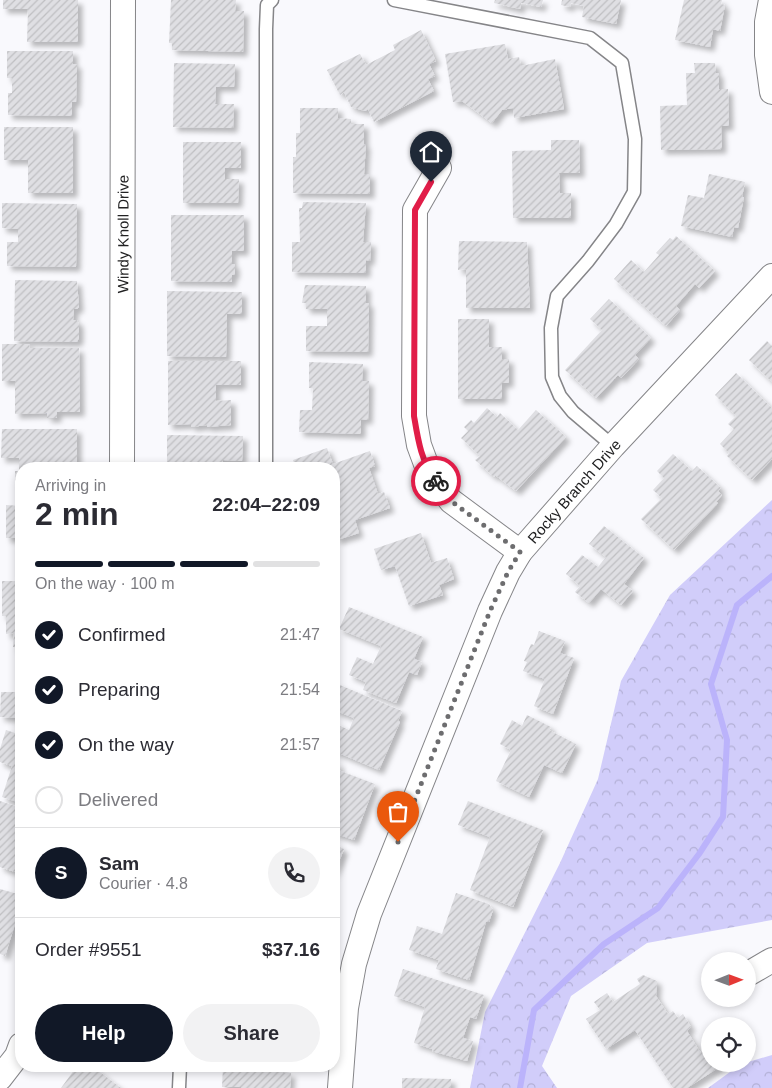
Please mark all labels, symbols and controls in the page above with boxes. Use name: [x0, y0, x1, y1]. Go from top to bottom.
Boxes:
pin: [410, 131, 452, 182]
icon: home: [417, 138, 445, 166]
street label: Windy Knoll Drive: [114, 175, 131, 293]
street label: Rocky Branch Drive: [524, 435, 624, 546]
courier: [411, 456, 461, 506]
icon: bike: [422, 467, 450, 495]
text: Arriving in: [35, 477, 106, 494]
text: 22:04–22:09: [212, 494, 320, 515]
text: 2 min: [35, 496, 119, 532]
text: On the way · 100 m: [35, 575, 175, 592]
icon: check: [35, 621, 63, 649]
text: Confirmed: [78, 624, 166, 645]
text: 21:47: [280, 626, 320, 643]
icon: check: [35, 676, 63, 704]
text: Preparing: [78, 679, 160, 700]
text: 21:54: [280, 681, 320, 698]
icon: check: [35, 731, 63, 759]
text: On the way: [78, 734, 174, 755]
text: 21:57: [280, 736, 320, 753]
text: Delivered: [78, 789, 158, 810]
pin: [377, 791, 419, 842]
icon: bag: [384, 798, 412, 826]
button: phone: [268, 847, 320, 899]
text: Sam: [99, 853, 139, 874]
text: S: [55, 862, 67, 883]
text: Courier · 4.8: [99, 875, 188, 892]
text: Order #9551: [35, 939, 142, 960]
text: $37.16: [262, 939, 320, 960]
north arrow: [701, 952, 756, 1008]
map controls: [701, 952, 756, 1072]
button: Help: [35, 1004, 173, 1062]
button: Share: [183, 1004, 320, 1062]
button: locate: [701, 1017, 756, 1072]

